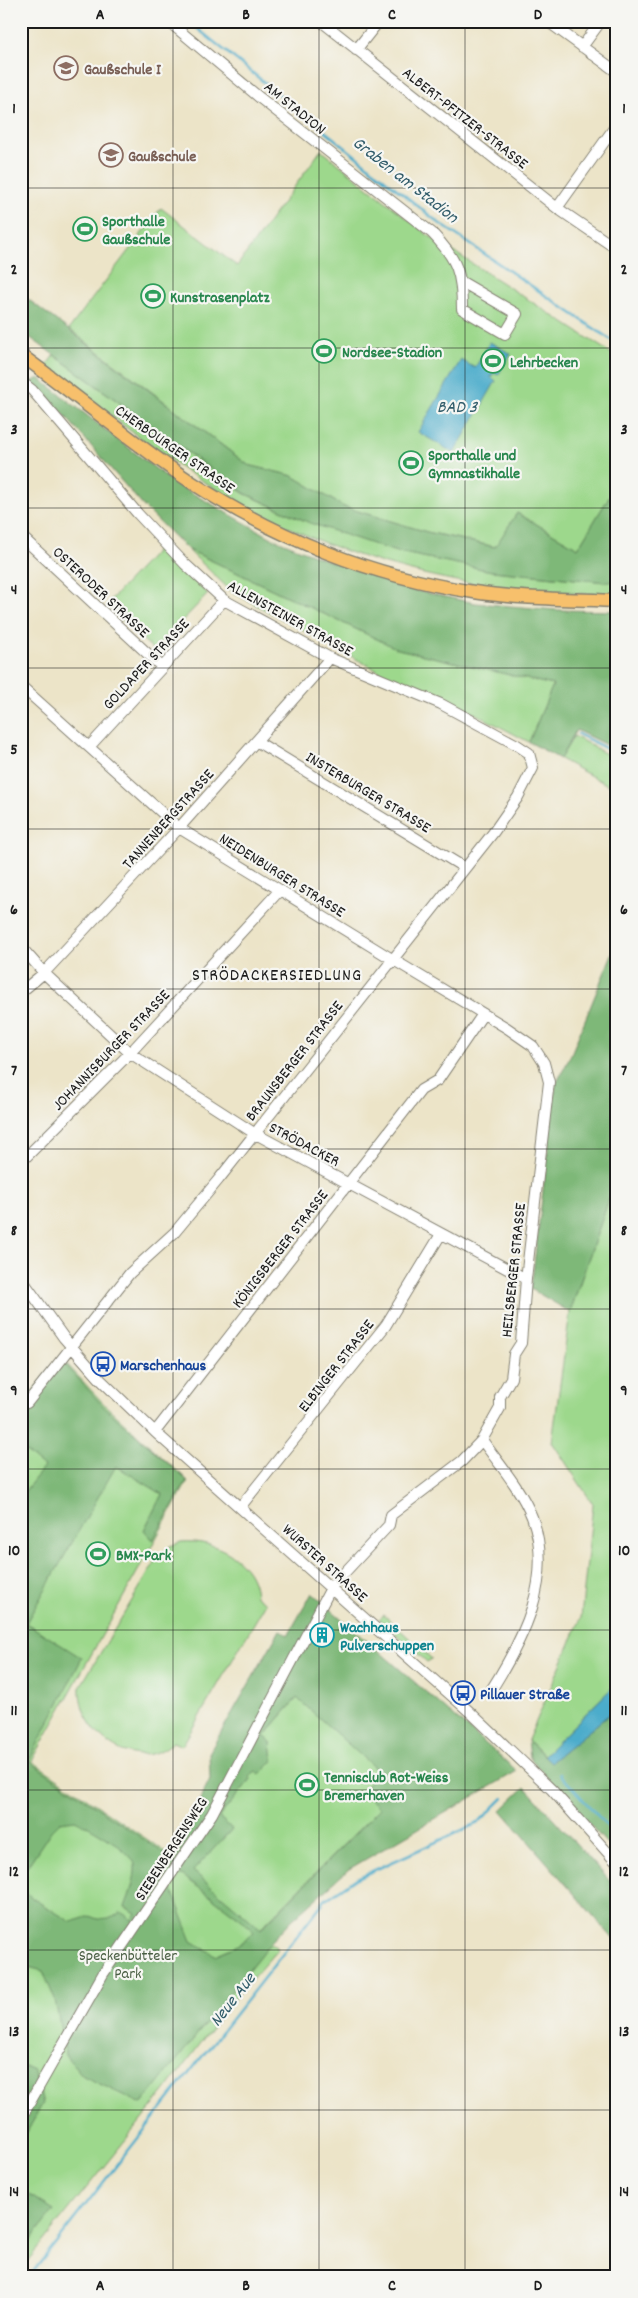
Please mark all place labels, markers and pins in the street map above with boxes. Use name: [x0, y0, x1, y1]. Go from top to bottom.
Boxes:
school or university icon: Gaußschule I: [53, 55, 79, 81]
place label: Gaußschule I: [84, 59, 162, 82]
school or university icon: Gaußschule: [98, 142, 124, 168]
place label: Gaußschule: [128, 146, 196, 169]
place label: Sporthalle Gaußschule: [102, 211, 170, 252]
sports icon: Sporthalle Gaußschule: [72, 216, 98, 242]
sports icon: Kunstrasenplatz: [140, 283, 166, 309]
place label: Kunstrasenplatz: [170, 287, 271, 310]
sports icon: Nordsee-Stadion: [311, 338, 337, 364]
place label: Nordsee-Stadion: [342, 342, 442, 365]
sports icon: Lehrbecken: [480, 348, 506, 374]
place label: Lehrbecken: [510, 352, 578, 375]
place label: Sporthalle und Gymnastikhalle: [428, 445, 520, 486]
sports icon: Sporthalle und Gymnastikhalle: [398, 450, 424, 476]
bus stop icon: Marschenhaus: [90, 1351, 116, 1377]
place label: Marschenhaus: [120, 1355, 206, 1378]
sports icon: BMX-Park: [85, 1541, 111, 1567]
place label: BMX-Park: [116, 1545, 172, 1568]
place label: Wachhaus Pulverschuppen: [340, 1617, 434, 1658]
building icon: Wachhaus Pulverschuppen: [309, 1622, 335, 1648]
bus stop icon: Pillauer Straße: [450, 1680, 476, 1706]
place label: Pillauer Straße: [480, 1684, 570, 1707]
place label: Tennisclub Rot-Weiss Bremerhaven: [324, 1767, 449, 1808]
sports icon: Tennisclub Rot-Weiss Bremerhaven: [294, 1772, 320, 1798]

